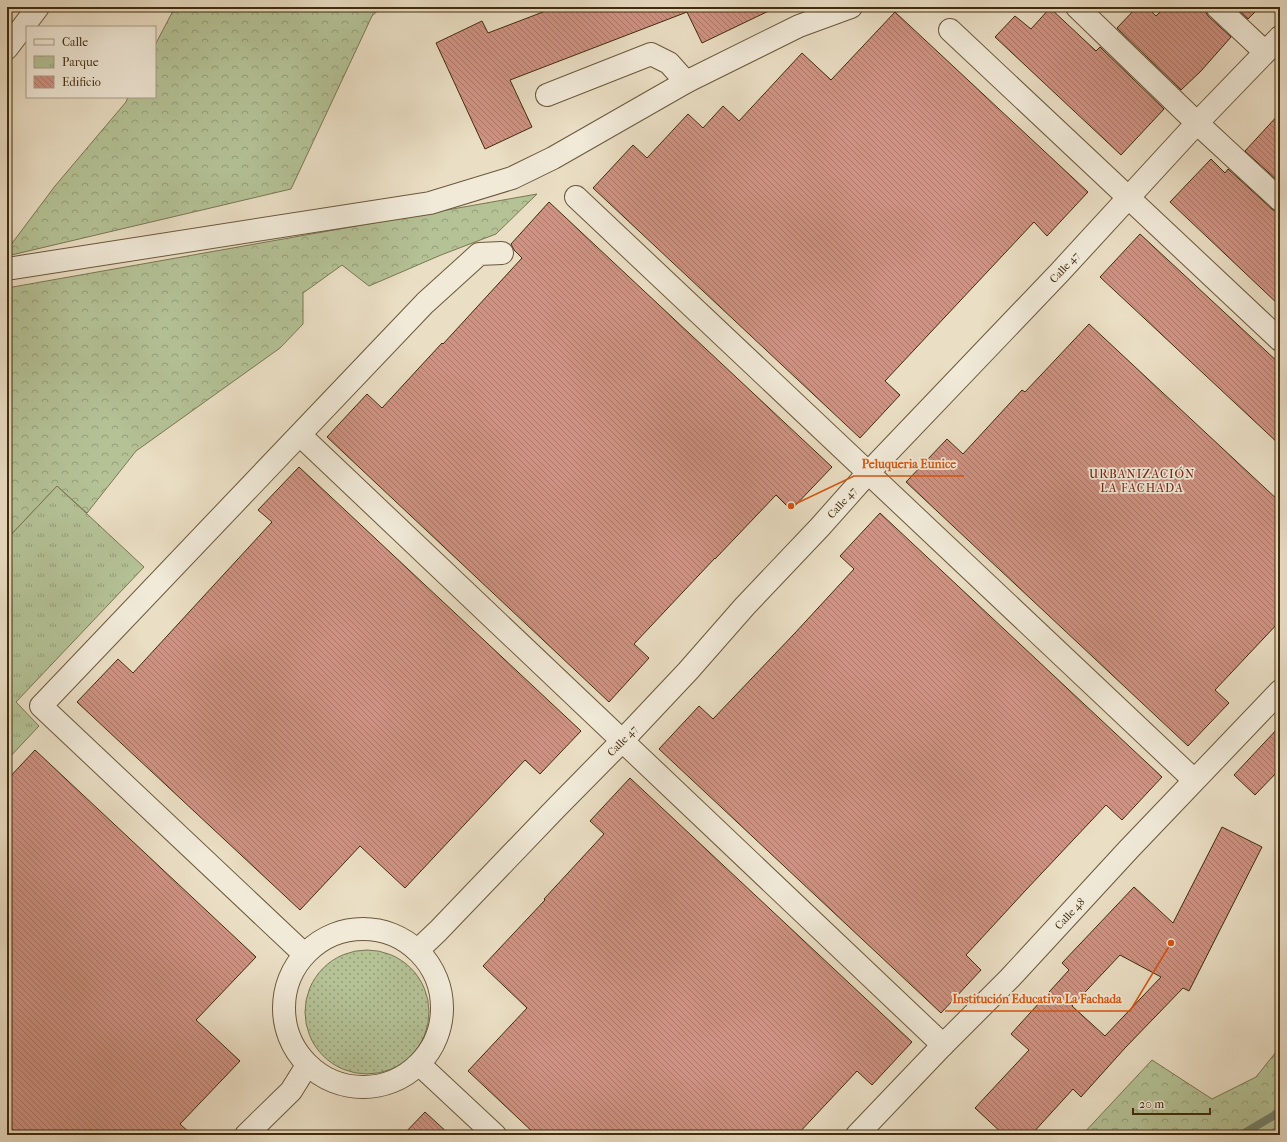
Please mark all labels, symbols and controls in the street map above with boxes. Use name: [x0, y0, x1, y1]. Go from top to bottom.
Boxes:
legend: [26, 26, 156, 98]
text: Calle: [62, 35, 88, 49]
text: Parque: [62, 55, 99, 69]
text: Edificio: [62, 75, 101, 89]
street label: Calle 47: [1047, 249, 1082, 286]
callout: Peluqueria Eunice: [854, 452, 964, 476]
text: Peluqueria Eunice: [862, 457, 956, 472]
district label: URBANIZACIÓN LA FACHADA: [1089, 466, 1195, 495]
street label: Calle 47: [825, 484, 860, 521]
street label: Calle 47: [605, 723, 640, 759]
street label: Calle 48: [1052, 895, 1088, 932]
callout: Institución Educativa La Fachada: [945, 987, 1130, 1011]
text: Institución Educativa La Fachada: [952, 992, 1122, 1006]
scale bar: [1133, 1090, 1210, 1116]
text: 20 m: [1139, 1097, 1164, 1111]

